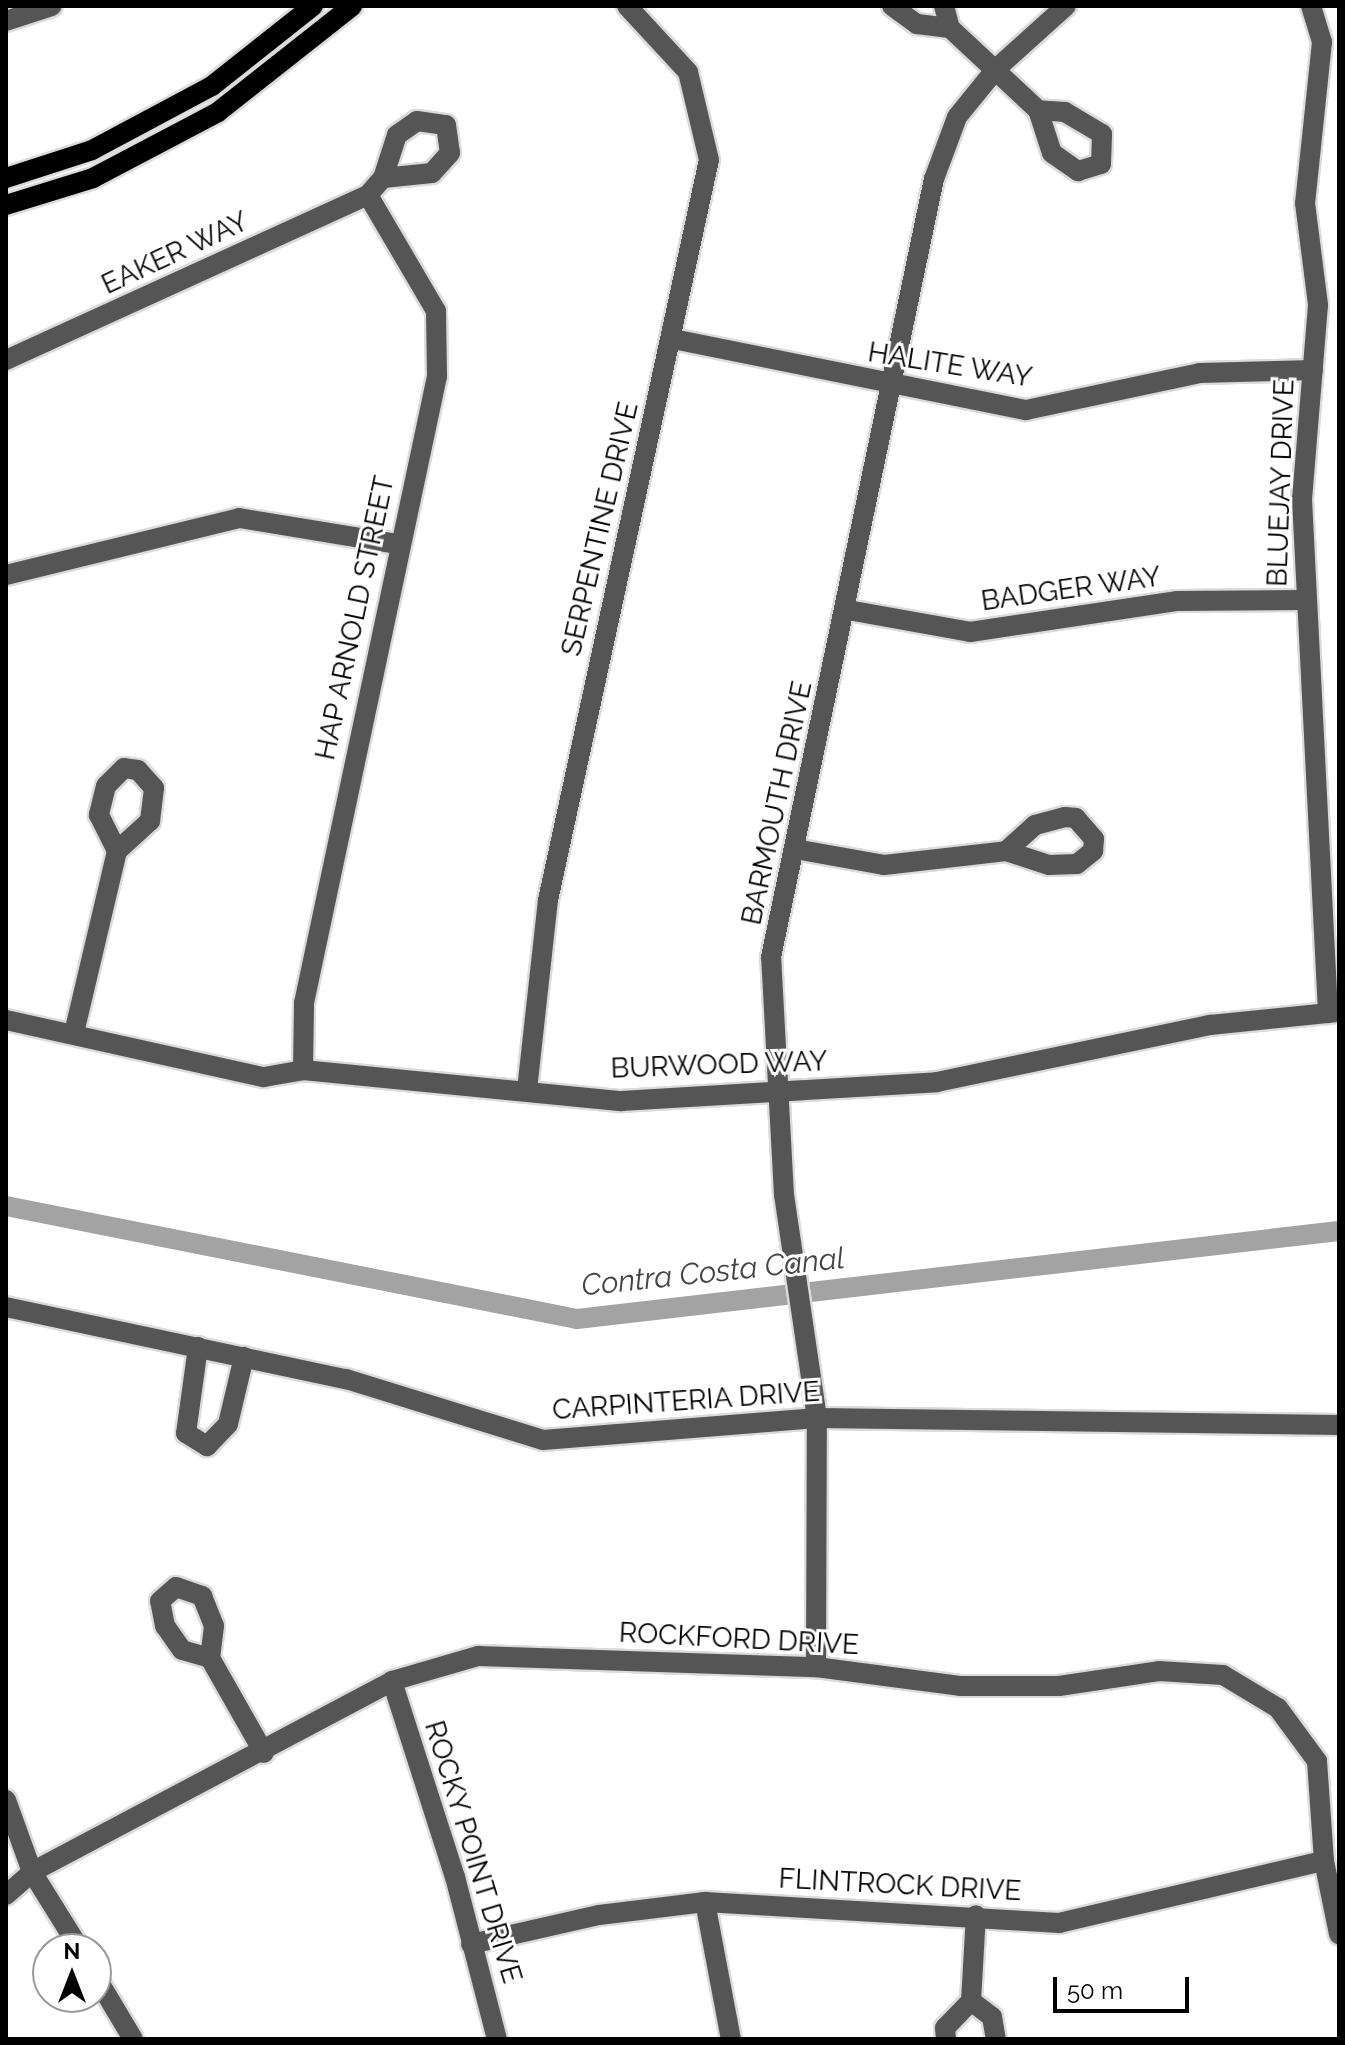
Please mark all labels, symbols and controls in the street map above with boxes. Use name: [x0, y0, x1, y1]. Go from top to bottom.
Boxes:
street label: EAKER WAY: [96, 204, 254, 302]
street label: HALITE WAY: [865, 335, 1035, 395]
street label: BLUEJAY DRIVE: [1261, 378, 1301, 588]
street label: SERPENTINE DRIVE: [554, 399, 646, 659]
street label: HAP ARNOLD STREET: [308, 472, 402, 764]
street label: BADGER WAY: [978, 560, 1164, 618]
street label: BARMOUTH DRIVE: [735, 678, 819, 928]
street label: BURWOOD WAY: [610, 1044, 828, 1086]
water label: Contra Costa Canal: [580, 1240, 846, 1304]
street label: CARPINTERIA DRIVE: [551, 1375, 821, 1427]
street label: ROCKFORD DRIVE: [618, 1616, 860, 1662]
street label: ROCKY POINT DRIVE: [417, 1716, 529, 1988]
street label: FLINTROCK DRIVE: [778, 1862, 1022, 1908]
north arrow: [32, 1933, 112, 2013]
text: N: [64, 1938, 80, 1964]
scale bar: [1057, 1961, 1193, 2011]
text: 50 m: [1067, 1976, 1123, 2005]

